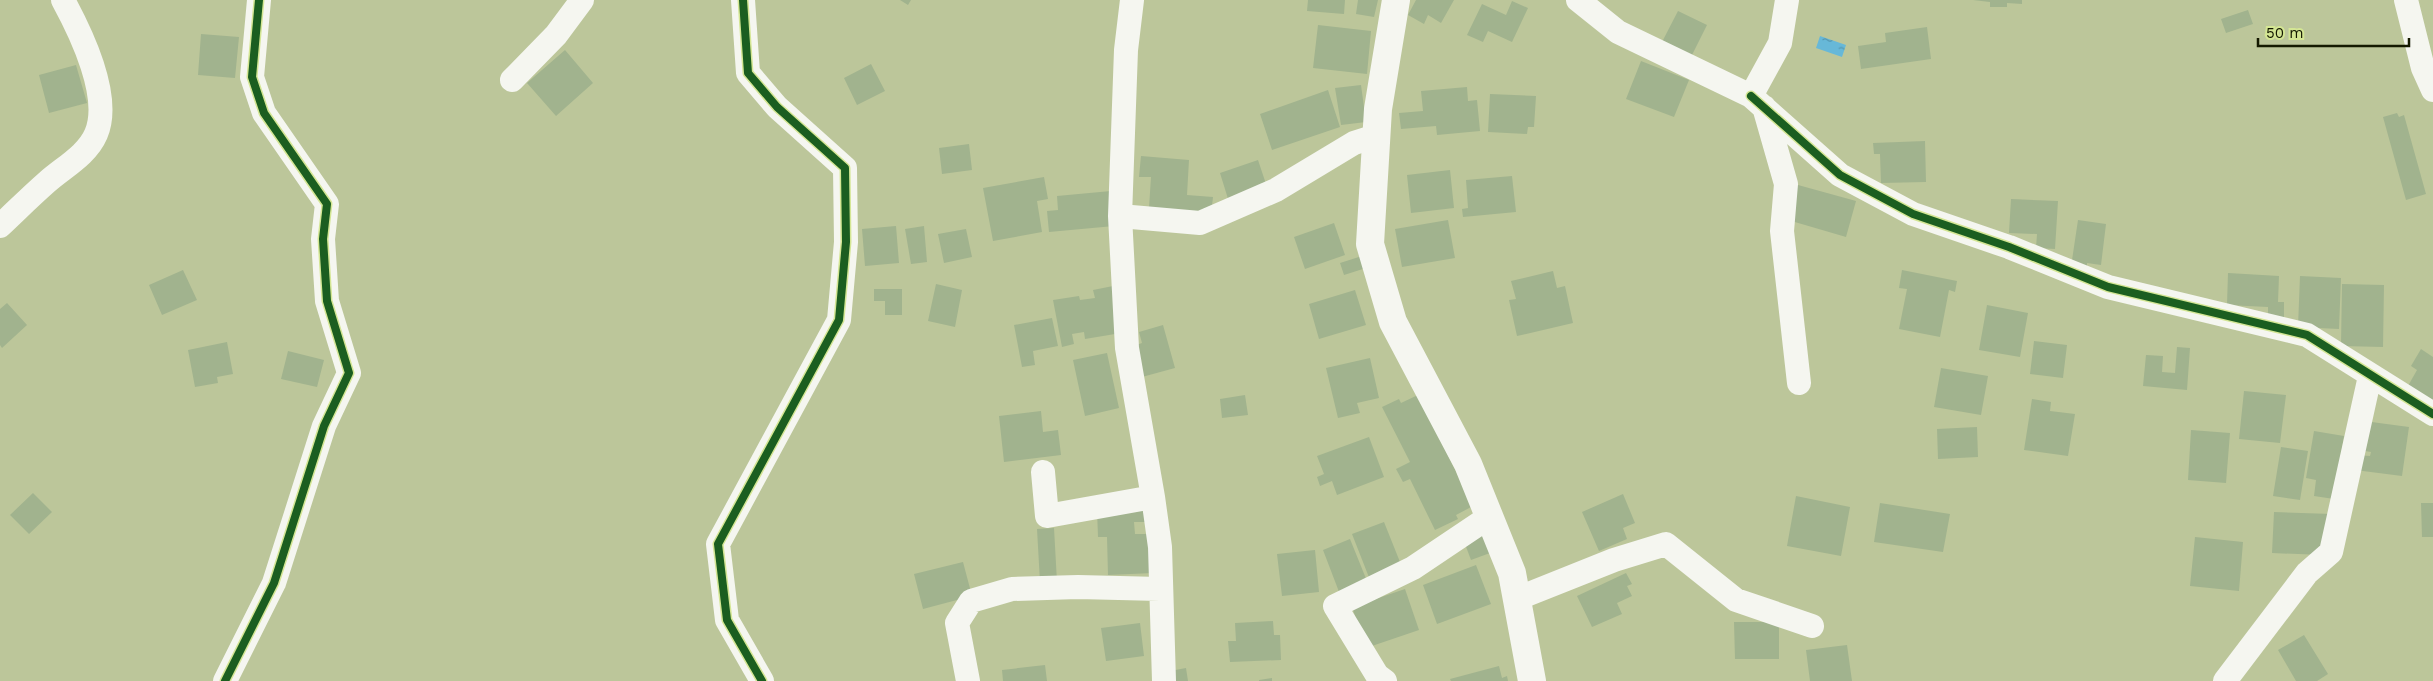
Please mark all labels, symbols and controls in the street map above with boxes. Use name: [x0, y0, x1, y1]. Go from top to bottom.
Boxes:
scale bar: [2258, 15, 2409, 47]
text: 50 m: [2266, 24, 2303, 42]

